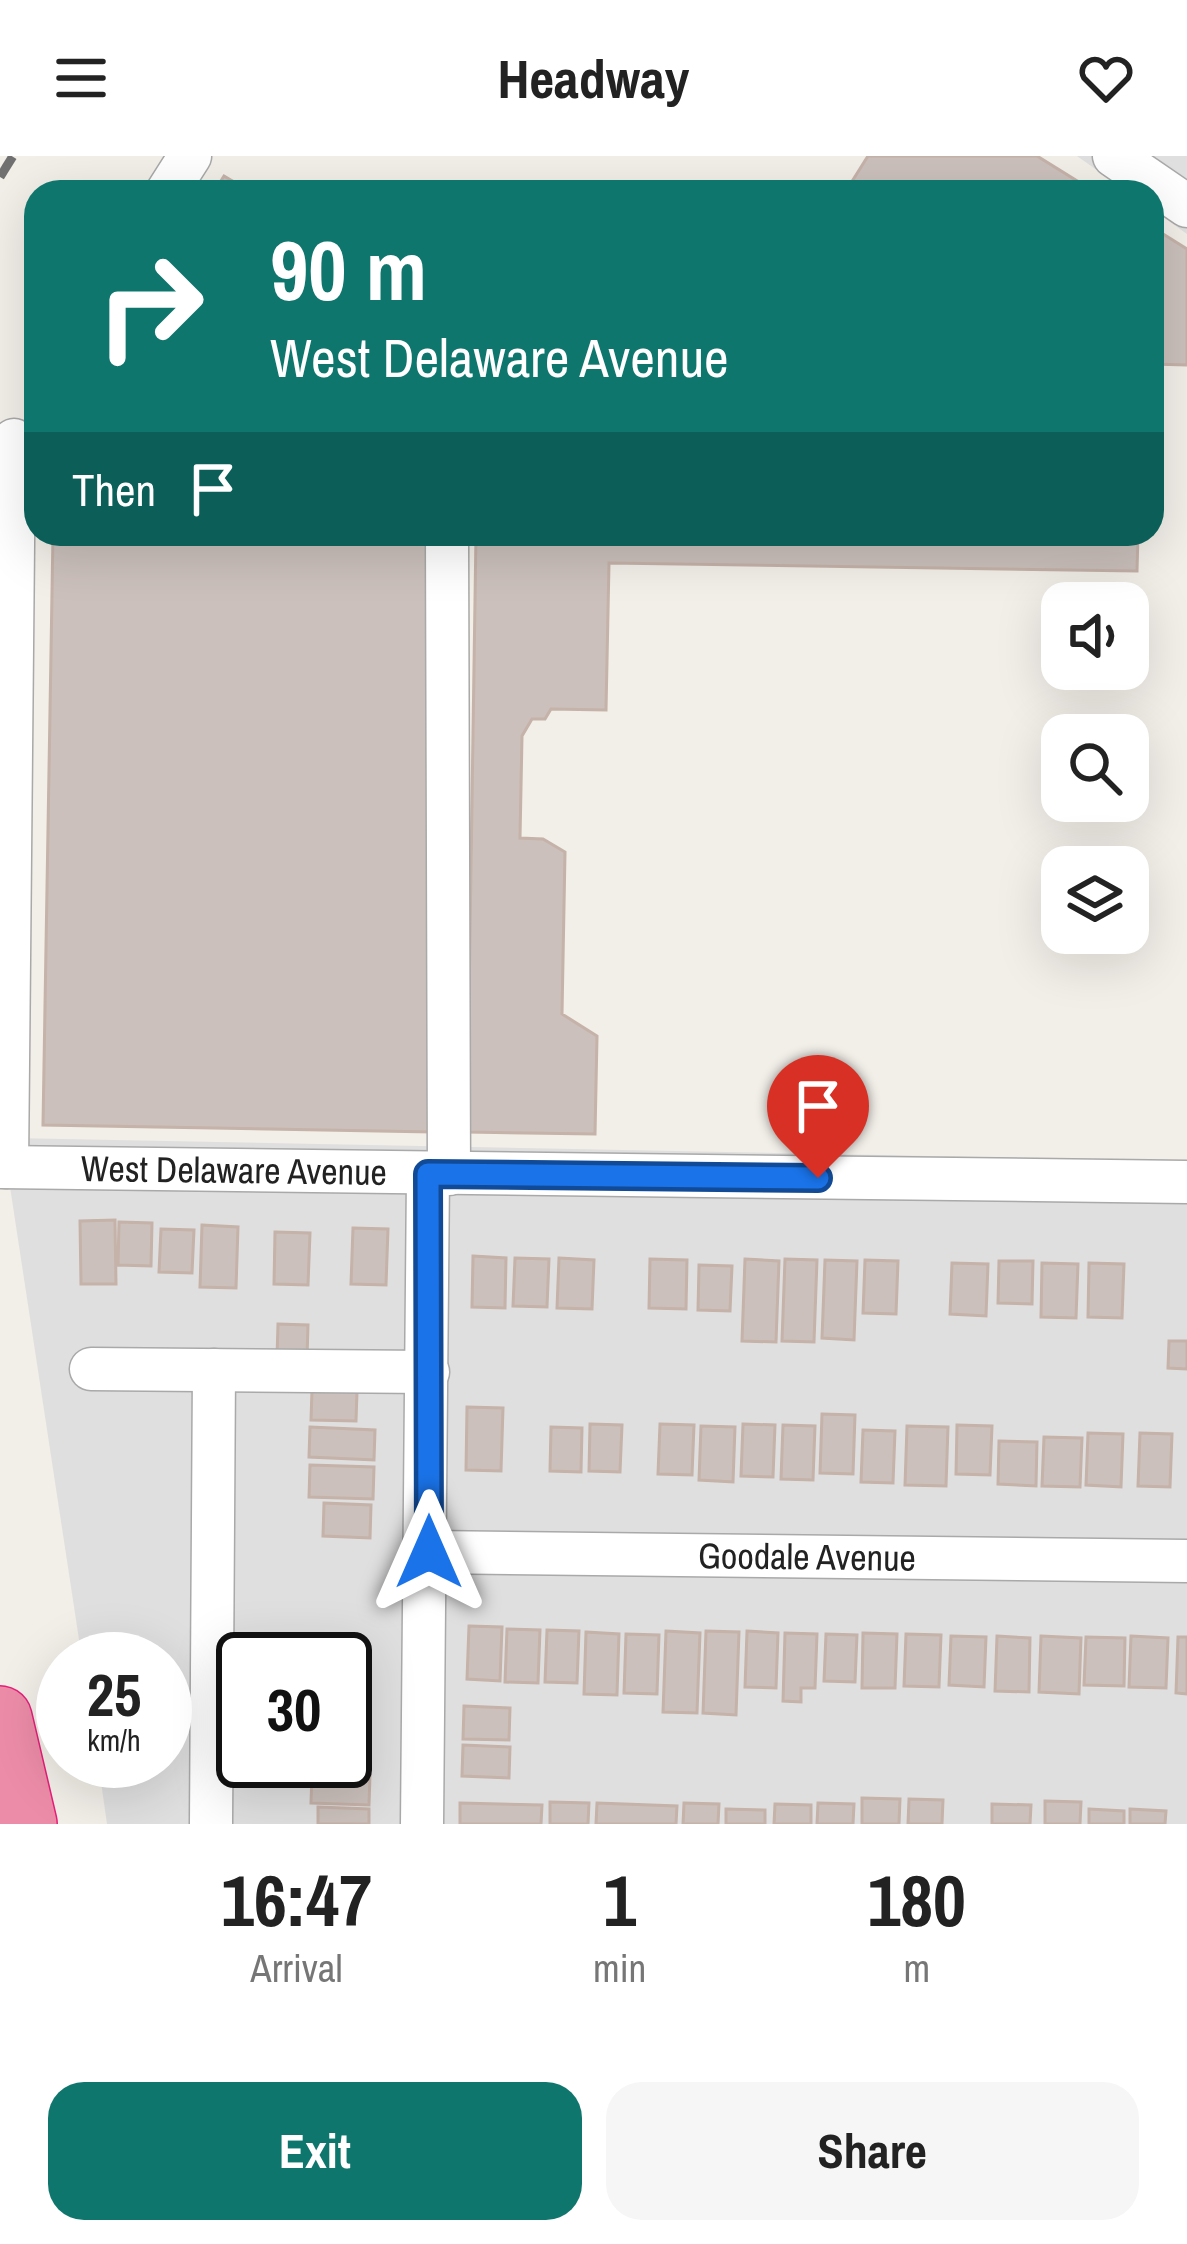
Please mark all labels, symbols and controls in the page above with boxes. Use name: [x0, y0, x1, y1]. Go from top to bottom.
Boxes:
text: Headway: [498, 42, 689, 115]
icon: menu: [48, 45, 114, 111]
icon: heart: [1073, 45, 1139, 111]
text: 90 m: [270, 213, 427, 326]
icon: right: [72, 228, 228, 384]
text: West Delaware Avenue: [270, 321, 729, 394]
icon: arrive: [180, 456, 246, 522]
text: Then: [72, 459, 156, 520]
map controls: [1041, 582, 1149, 954]
button: sound: [1041, 582, 1149, 690]
button: search: [1041, 714, 1149, 822]
button: layers: [1041, 846, 1149, 954]
pin: [767, 1055, 869, 1178]
icon: arrive: [785, 1073, 851, 1139]
street label: West Delaware Avenue: [81, 1144, 387, 1196]
position arrow: [366, 1489, 492, 1615]
street label: Goodale Avenue: [698, 1531, 916, 1582]
speed limit sign: 30: [216, 1632, 372, 1788]
text: 25: [87, 1654, 141, 1735]
text: km/h: [87, 1720, 141, 1760]
text: 16:47: [221, 1851, 372, 1948]
text: 1: [603, 1851, 636, 1948]
text: 180: [867, 1851, 966, 1948]
text: Arrival: [250, 1942, 343, 1994]
text: min: [593, 1942, 646, 1994]
text: m: [903, 1942, 930, 1994]
button: Exit: [48, 2082, 582, 2220]
button: Share: [606, 2082, 1139, 2220]

